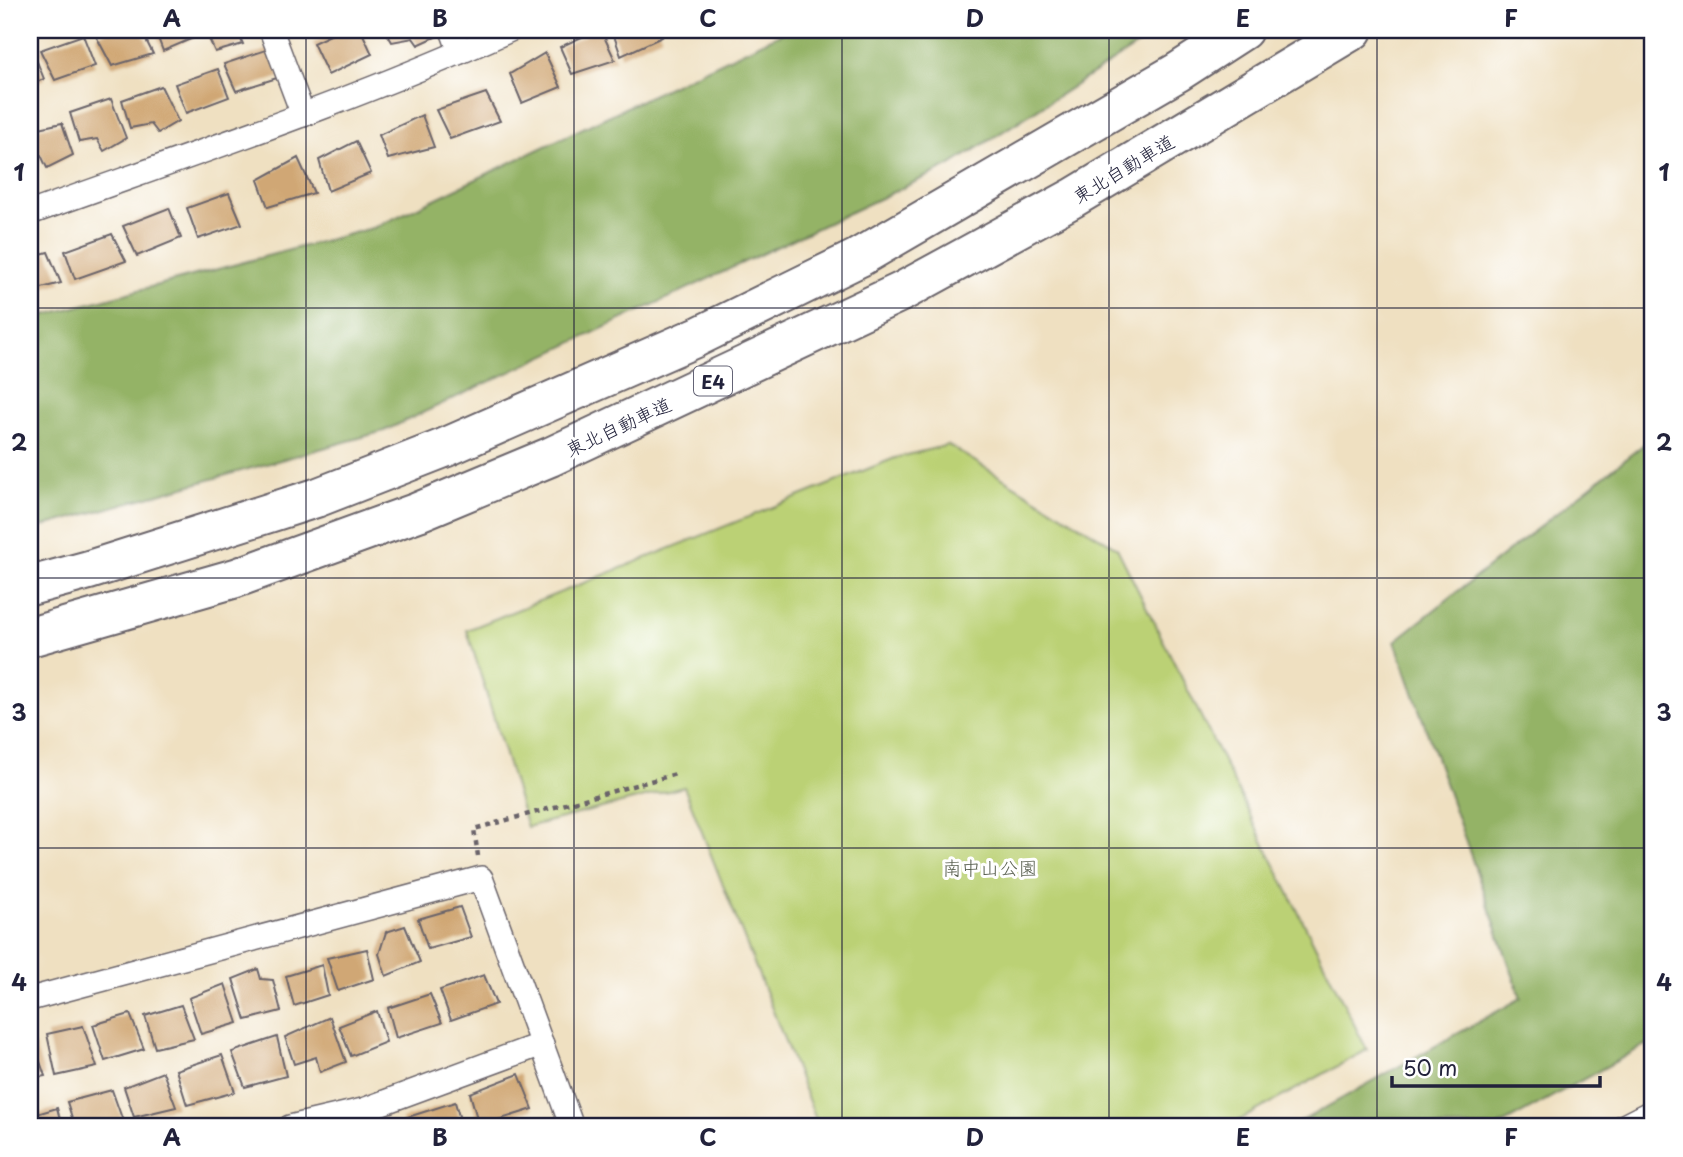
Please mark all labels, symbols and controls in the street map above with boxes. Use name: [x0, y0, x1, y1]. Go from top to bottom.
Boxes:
text: A: [163, 0, 181, 35]
text: B: [432, 0, 448, 35]
text: C: [699, 0, 717, 35]
text: D: [966, 0, 984, 35]
text: E: [1236, 0, 1250, 35]
text: F: [1504, 0, 1518, 35]
street label: 東北自動車道: [1067, 127, 1179, 209]
text: 1: [14, 154, 25, 189]
text: 1: [1659, 154, 1670, 189]
road number: E4: [694, 366, 732, 396]
street label: 東北自動車道: [560, 389, 676, 463]
text: 2: [11, 424, 27, 459]
text: 2: [1656, 424, 1672, 459]
text: 3: [11, 694, 27, 729]
text: 3: [1656, 694, 1672, 729]
park label: 南中山公園: [942, 853, 1038, 881]
text: 4: [11, 964, 27, 999]
text: 4: [1656, 964, 1672, 999]
scale bar: [1392, 1045, 1601, 1089]
text: 50 m: [1403, 1051, 1457, 1083]
text: A: [163, 1119, 181, 1154]
text: B: [432, 1119, 448, 1154]
text: C: [699, 1119, 717, 1154]
text: D: [966, 1119, 984, 1154]
text: E: [1236, 1119, 1250, 1154]
text: F: [1504, 1119, 1518, 1154]

